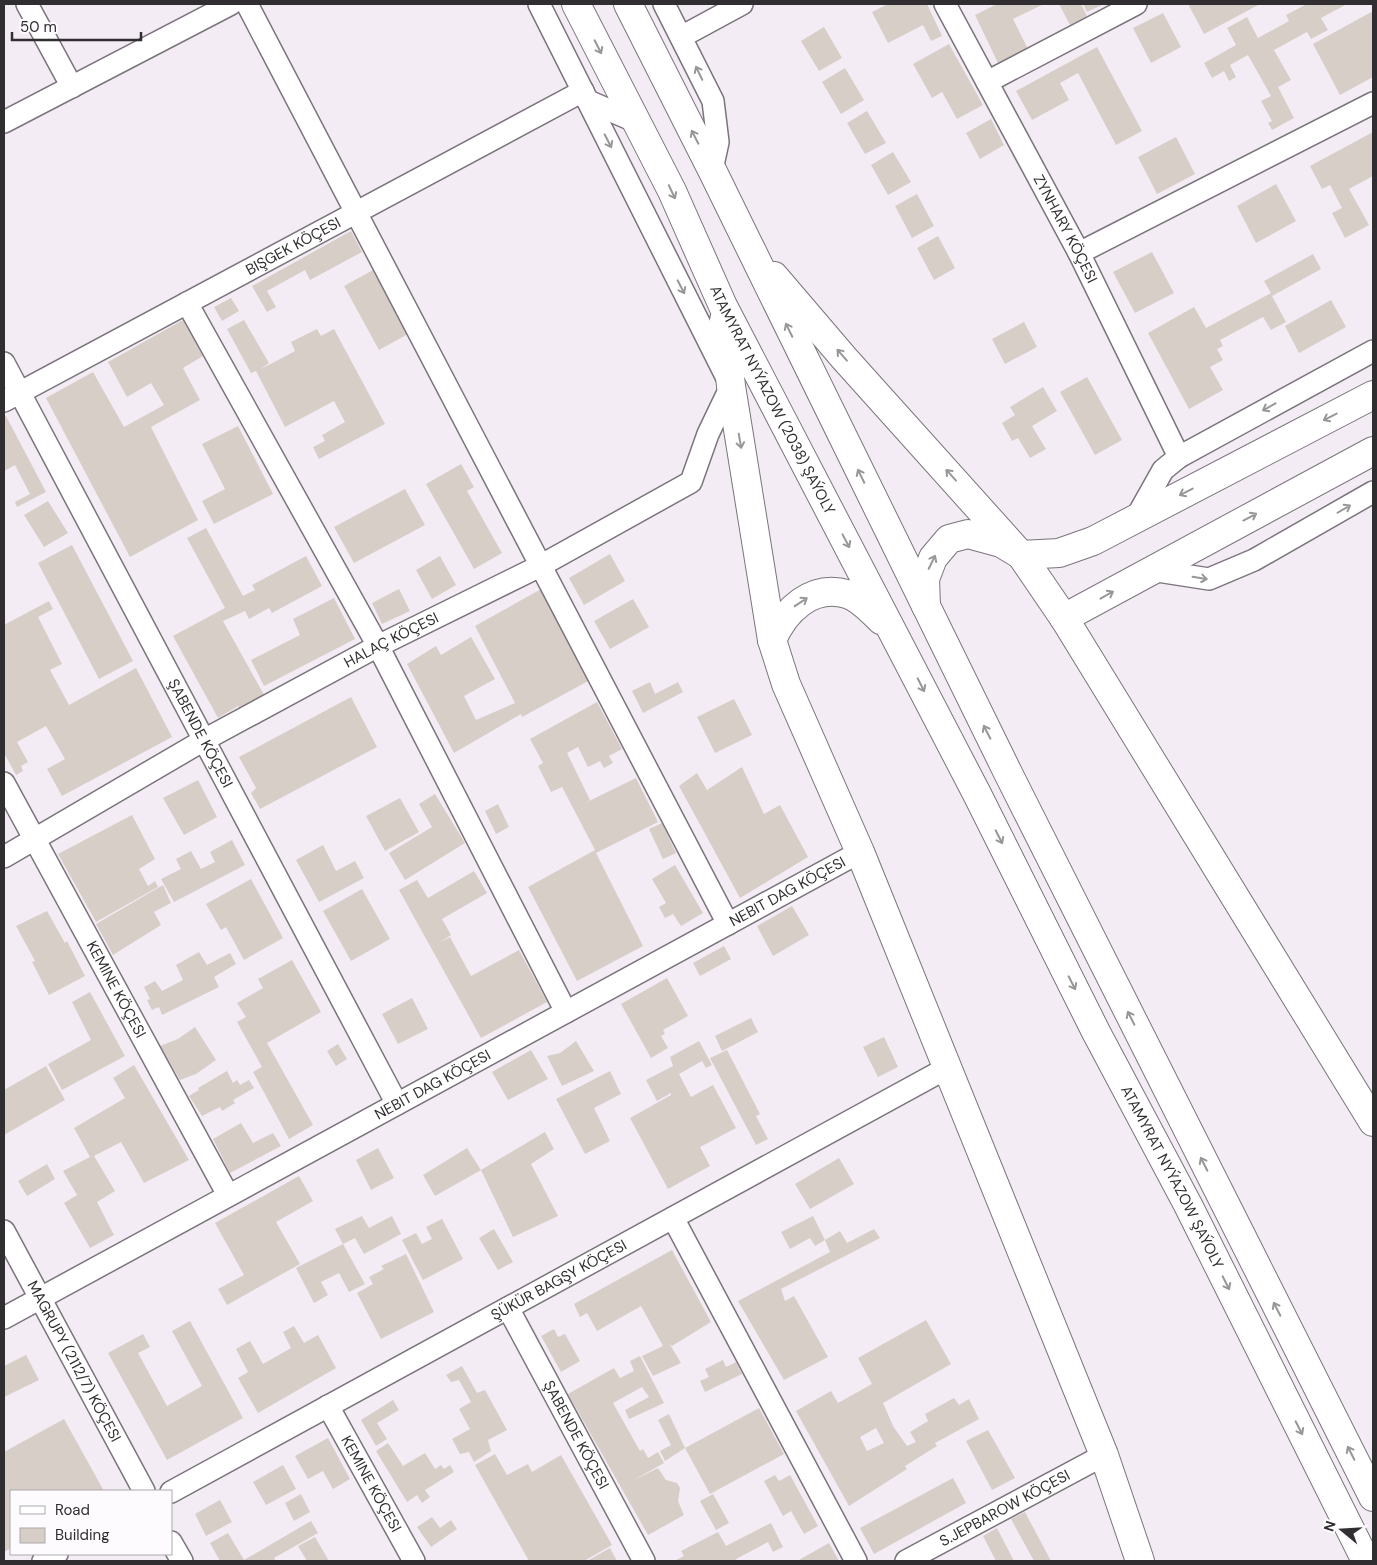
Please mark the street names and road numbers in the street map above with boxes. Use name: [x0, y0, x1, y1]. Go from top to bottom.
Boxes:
street label: ZYNHARY KÖÇESI: [1029, 171, 1102, 286]
street label: BIŞGEK KÖÇESI: [242, 213, 344, 280]
street label: ATAMYRAT NYÝAZOW (2038) ŞAÝOLY: [705, 282, 840, 518]
street label: HALAÇ KÖÇESI: [341, 608, 442, 672]
street label: ŞABENDE KÖÇESI: [163, 675, 237, 791]
street label: NEBIT DAG KÖÇESI: [726, 852, 849, 931]
street label: KEMINE KÖÇESI: [82, 937, 151, 1041]
street label: NEBIT DAG KÖÇESI: [371, 1045, 494, 1124]
street label: ATAMYRAT NYÝAZOW ŞAÝOLY: [1116, 1082, 1228, 1272]
street label: ŞÜKÜR BAGŞY KÖÇESI: [487, 1235, 630, 1325]
street label: MAGRUPY (2112/7) KÖÇESI: [23, 1277, 126, 1445]
street label: ŞABENDE KÖÇESI: [539, 1377, 614, 1493]
street label: KEMINE KÖÇESI: [336, 1432, 406, 1536]
street label: S.JEPBAROW KÖÇESI: [936, 1465, 1073, 1551]

